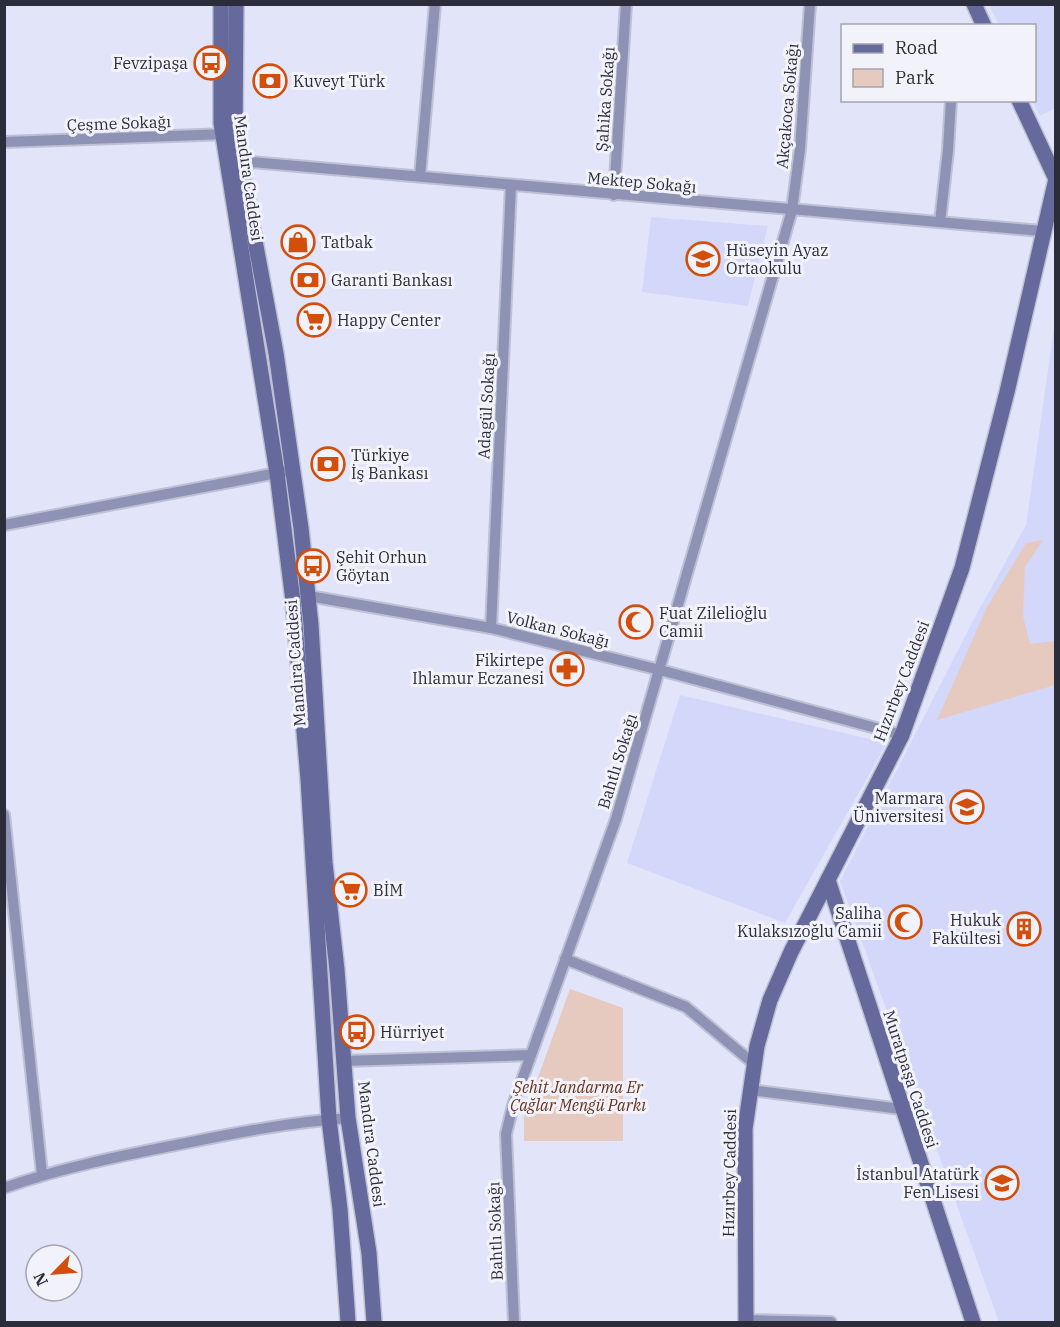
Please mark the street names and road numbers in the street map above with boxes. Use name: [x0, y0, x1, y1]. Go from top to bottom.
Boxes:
street label: Akçakoca Sokağı: [772, 42, 802, 170]
street label: Şahika Sokağı: [591, 46, 619, 152]
street label: Çeşme Sokağı: [66, 111, 172, 135]
street label: Mandıra Caddesi: [230, 114, 268, 242]
street label: Mektep Sokağı: [586, 167, 698, 197]
street label: Adagül Sokağı: [473, 352, 499, 460]
street label: Mandıra Caddesi: [281, 599, 309, 727]
street label: Volkan Sokağı: [504, 606, 612, 652]
street label: Hızırbey Caddesi: [869, 618, 933, 744]
street label: Bahtlı Sokağı: [593, 711, 641, 811]
street label: Muratpaşa Caddesi: [879, 1007, 943, 1151]
street label: Mandıra Caddesi: [354, 1080, 390, 1208]
street label: Hızırbey Caddesi: [718, 1109, 740, 1237]
street label: Bahtlı Sokağı: [483, 1181, 507, 1281]

